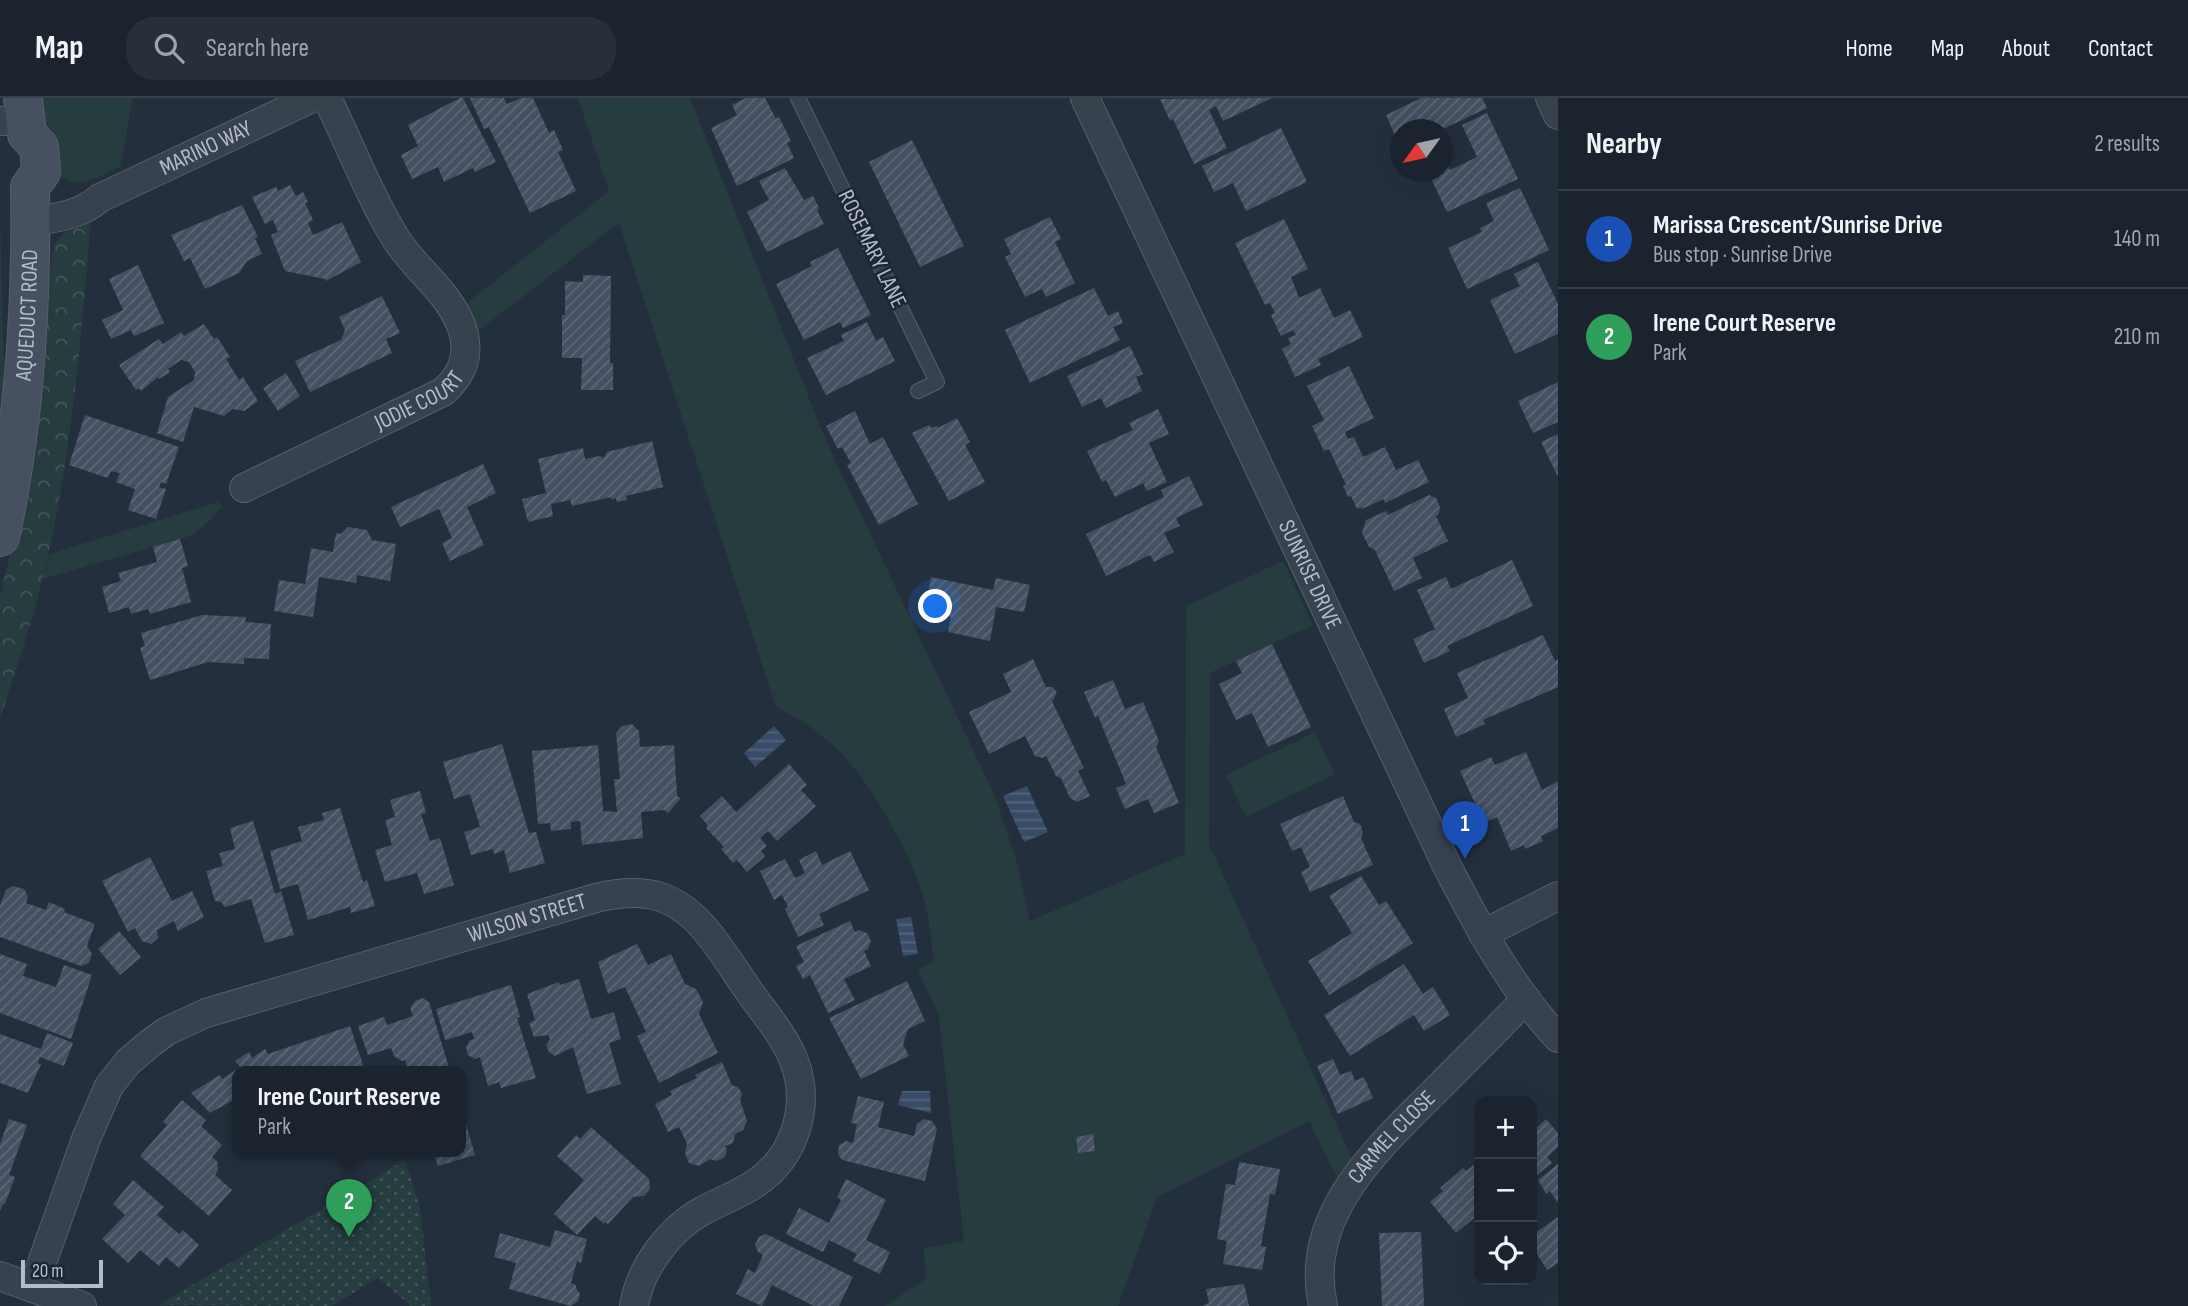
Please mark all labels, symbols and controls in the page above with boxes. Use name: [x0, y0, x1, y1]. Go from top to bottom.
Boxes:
search box: [126, 17, 616, 80]
text: Map: [35, 28, 84, 68]
icon: search: [150, 29, 188, 67]
text: Search here: [206, 33, 309, 64]
text: Home: [1845, 34, 1893, 63]
text: Map: [1931, 34, 1964, 63]
text: About: [2002, 34, 2050, 63]
text: Contact: [2088, 34, 2153, 63]
street label: MARINO WAY: [155, 114, 257, 182]
north arrow: [1390, 119, 1453, 182]
text: Nearby: [1586, 126, 1662, 162]
text: 2 results: [2094, 130, 2160, 158]
street label: ROSEMARY LANE: [831, 185, 913, 313]
text: Marissa Crescent/Sunrise Drive: [1653, 210, 1943, 241]
text: 1: [1604, 225, 1614, 253]
text: 140 m: [2114, 225, 2160, 253]
text: Bus stop · Sunrise Drive: [1653, 241, 1832, 269]
street label: AQUEDUCT ROAD: [10, 249, 44, 383]
text: Irene Court Reserve: [1653, 308, 1836, 339]
text: 2: [1604, 323, 1614, 351]
text: 210 m: [2114, 323, 2160, 351]
text: Park: [1653, 339, 1687, 367]
street label: JODIE COURT: [369, 366, 470, 437]
street label: SUNRISE DRIVE: [1272, 515, 1347, 634]
your location: [918, 589, 952, 623]
pin: 1: [1442, 801, 1488, 859]
street label: WILSON STREET: [464, 888, 590, 949]
popup: [232, 1066, 466, 1157]
text: Irene Court Reserve: [257, 1082, 441, 1113]
street label: CARMEL CLOSE: [1342, 1085, 1441, 1189]
map controls: [1474, 1096, 1537, 1285]
button: +: [1474, 1096, 1537, 1159]
text: Park: [257, 1113, 291, 1141]
button: −: [1474, 1159, 1537, 1222]
pin: 2: [326, 1179, 372, 1237]
button: locate: [1474, 1222, 1537, 1285]
scale bar: [21, 1257, 103, 1289]
text: 20 m: [32, 1260, 64, 1283]

